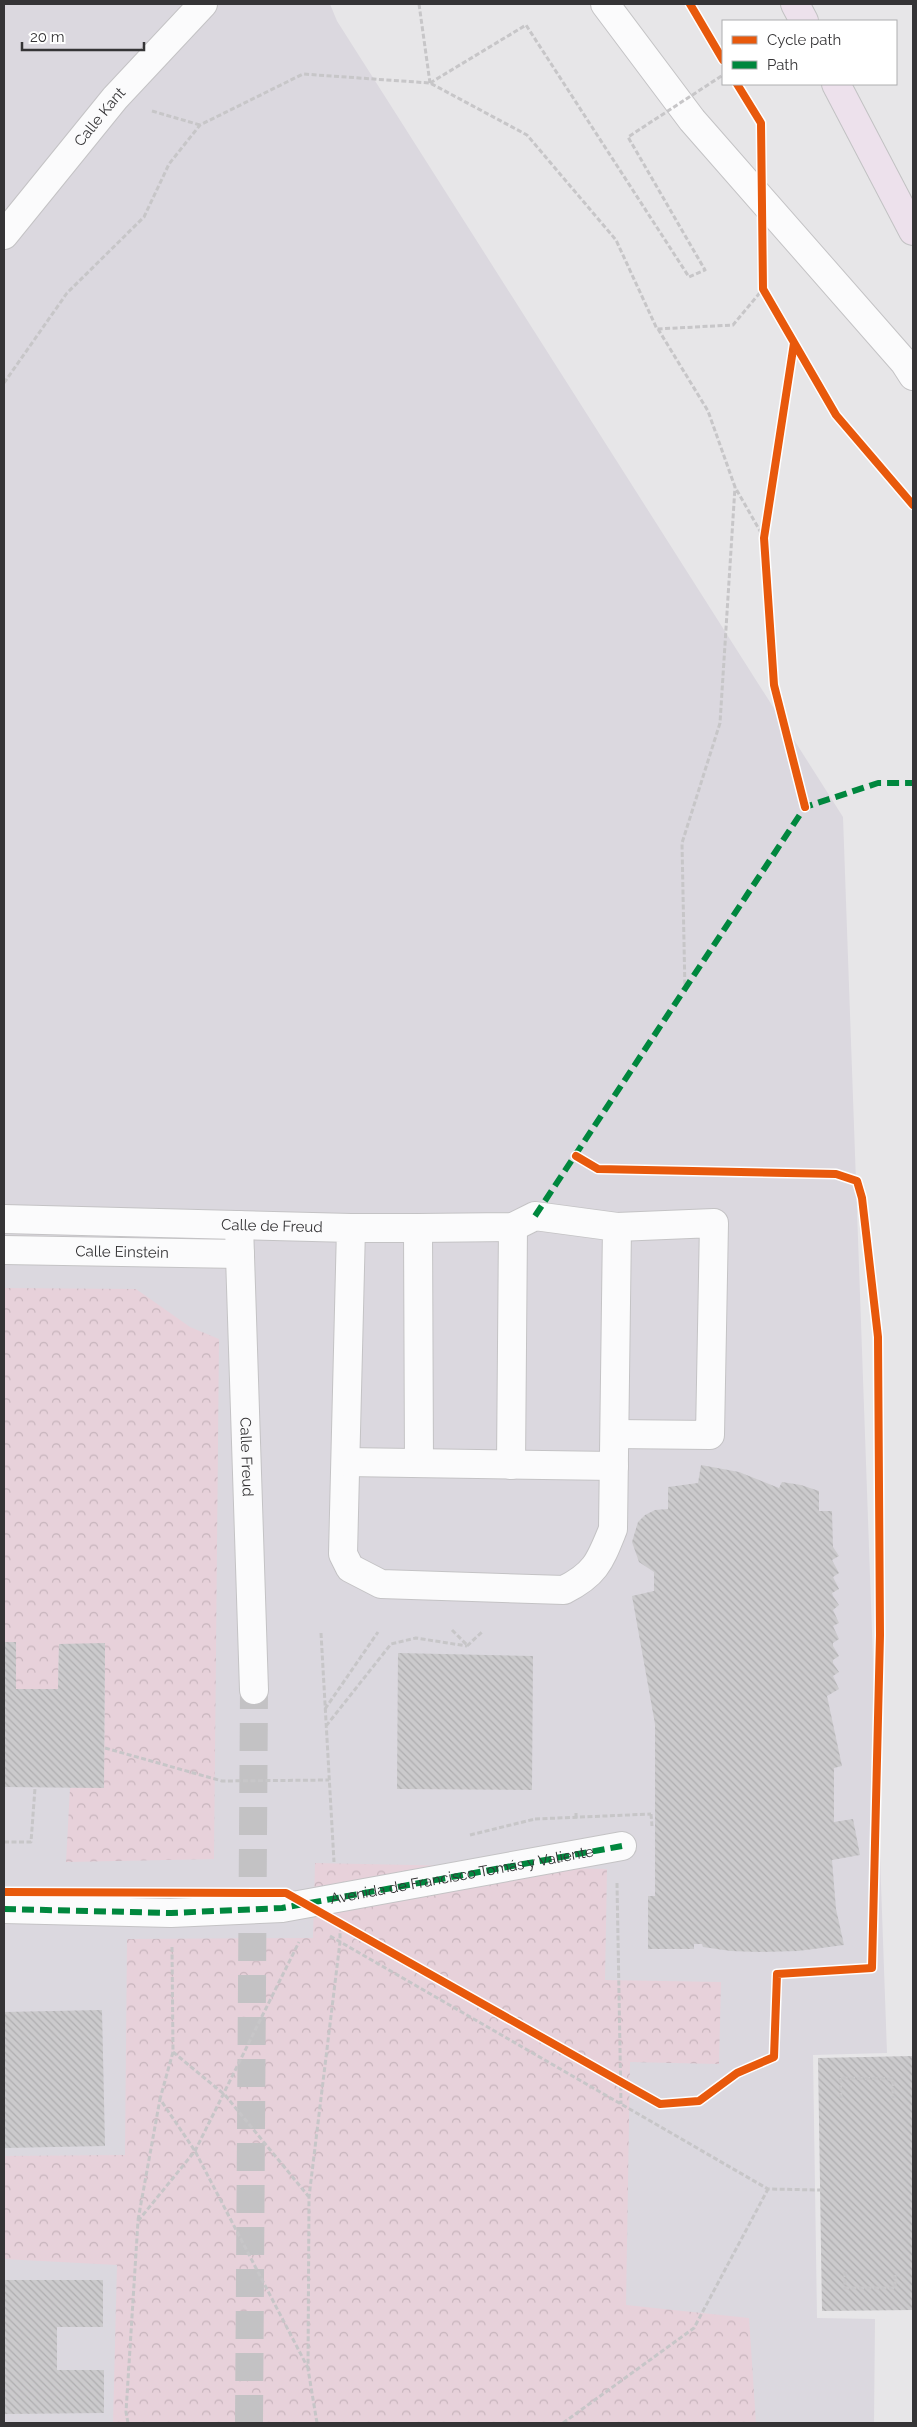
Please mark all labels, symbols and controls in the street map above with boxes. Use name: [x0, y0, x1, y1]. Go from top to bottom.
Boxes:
scale bar: [22, 20, 145, 52]
legend: [722, 20, 897, 85]
text: 20 m: [30, 28, 65, 46]
text: Cycle path: [767, 31, 841, 49]
text: Path: [767, 56, 798, 74]
street label: Calle Kant: [70, 84, 129, 150]
street label: Calle de Freud: [221, 1216, 323, 1236]
street label: Calle Einstein: [75, 1242, 169, 1262]
street label: Calle Freud: [236, 1417, 257, 1497]
street label: Avenida de Francisco Tomás y Valiente: [329, 1842, 595, 1908]

